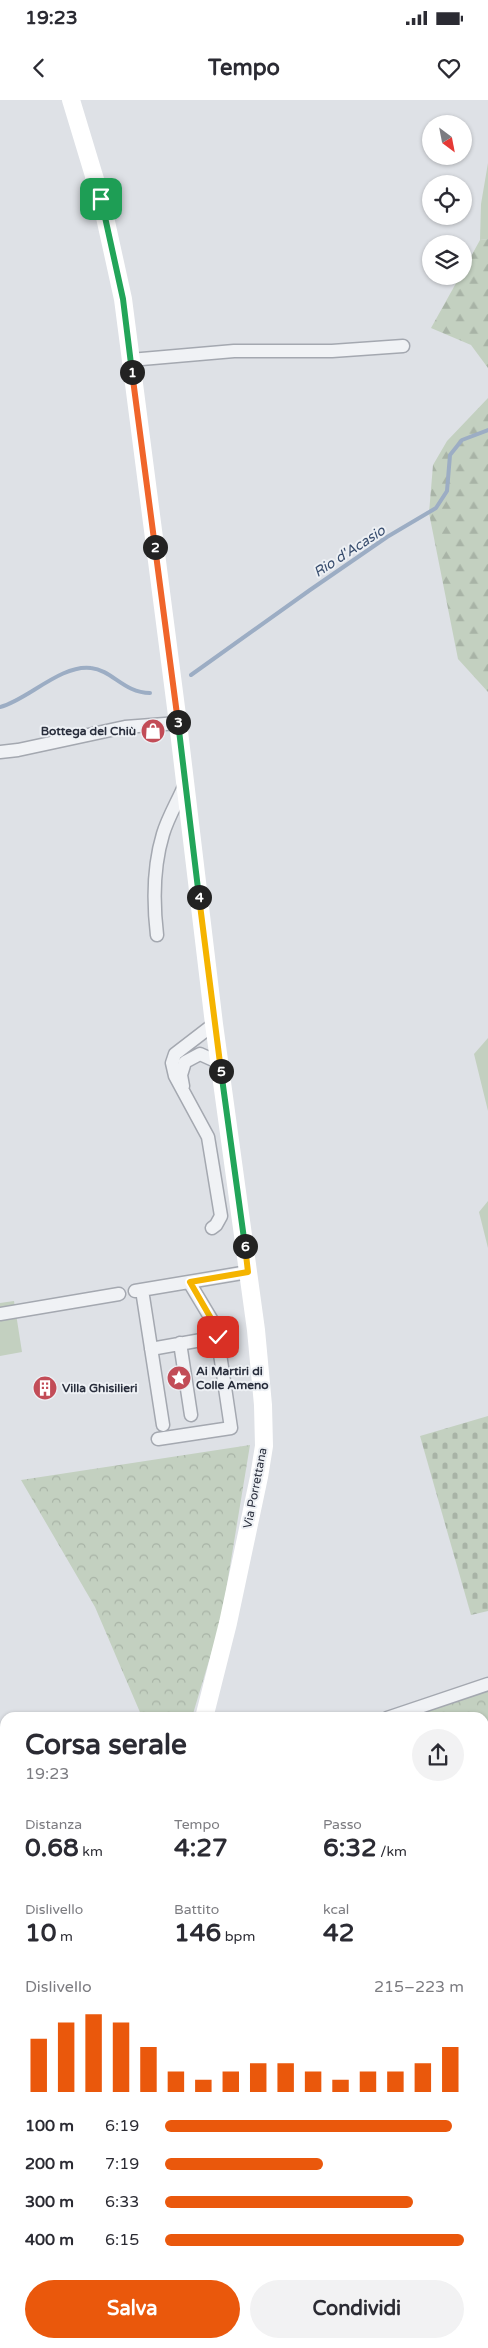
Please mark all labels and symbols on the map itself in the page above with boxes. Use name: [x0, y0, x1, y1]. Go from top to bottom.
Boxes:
north arrow: [422, 115, 472, 165]
pin: [80, 178, 122, 220]
pin: 1: [120, 360, 144, 384]
water label: Rio d'Acasio: [310, 521, 389, 581]
pin: 2: [142, 534, 168, 560]
pin: 3: [166, 710, 190, 734]
shop icon: Bottega del Chiù: [140, 718, 166, 744]
place label: Bottega del Chiù: [41, 724, 136, 739]
pin: 4: [186, 884, 212, 910]
pin: 5: [208, 1058, 234, 1084]
pin: 6: [232, 1234, 258, 1258]
pin: [197, 1316, 239, 1358]
place label: Ai Martiri di Colle Ameno: [196, 1364, 269, 1392]
place icon: Ai Martiri di Colle Ameno: [166, 1365, 192, 1391]
building icon: Villa Ghisilieri: [32, 1375, 58, 1401]
place label: Villa Ghisilieri: [62, 1381, 138, 1395]
street label: Via Porrettana: [240, 1446, 270, 1530]

